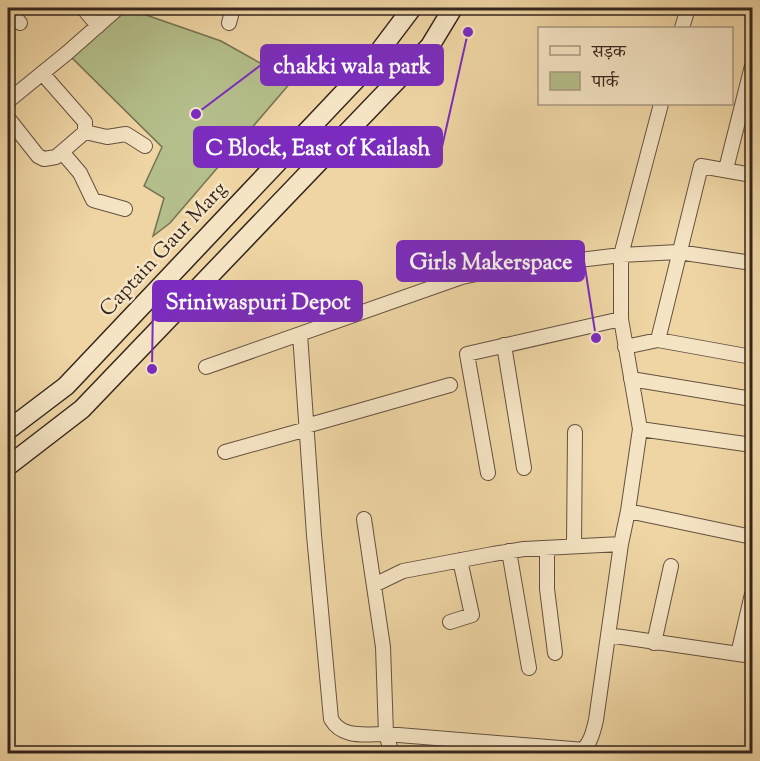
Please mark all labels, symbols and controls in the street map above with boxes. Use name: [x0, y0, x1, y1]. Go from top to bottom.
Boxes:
legend: [538, 27, 733, 105]
text: सड़क: [591, 40, 627, 66]
callout: chakki wala park: [261, 45, 443, 85]
text: chakki wala park: [273, 52, 431, 84]
text: पार्क: [591, 70, 620, 96]
callout: C Block, East of Kailash: [194, 127, 442, 167]
text: C Block, East of Kailash: [206, 134, 431, 166]
street label: Captain Gaur Marg: [93, 176, 235, 324]
callout: Girls Makerspace: [397, 241, 584, 281]
text: Girls Makerspace: [409, 248, 573, 280]
callout: Sriniwaspuri Depot: [153, 281, 362, 321]
text: Sriniwaspuri Depot: [165, 288, 351, 320]

